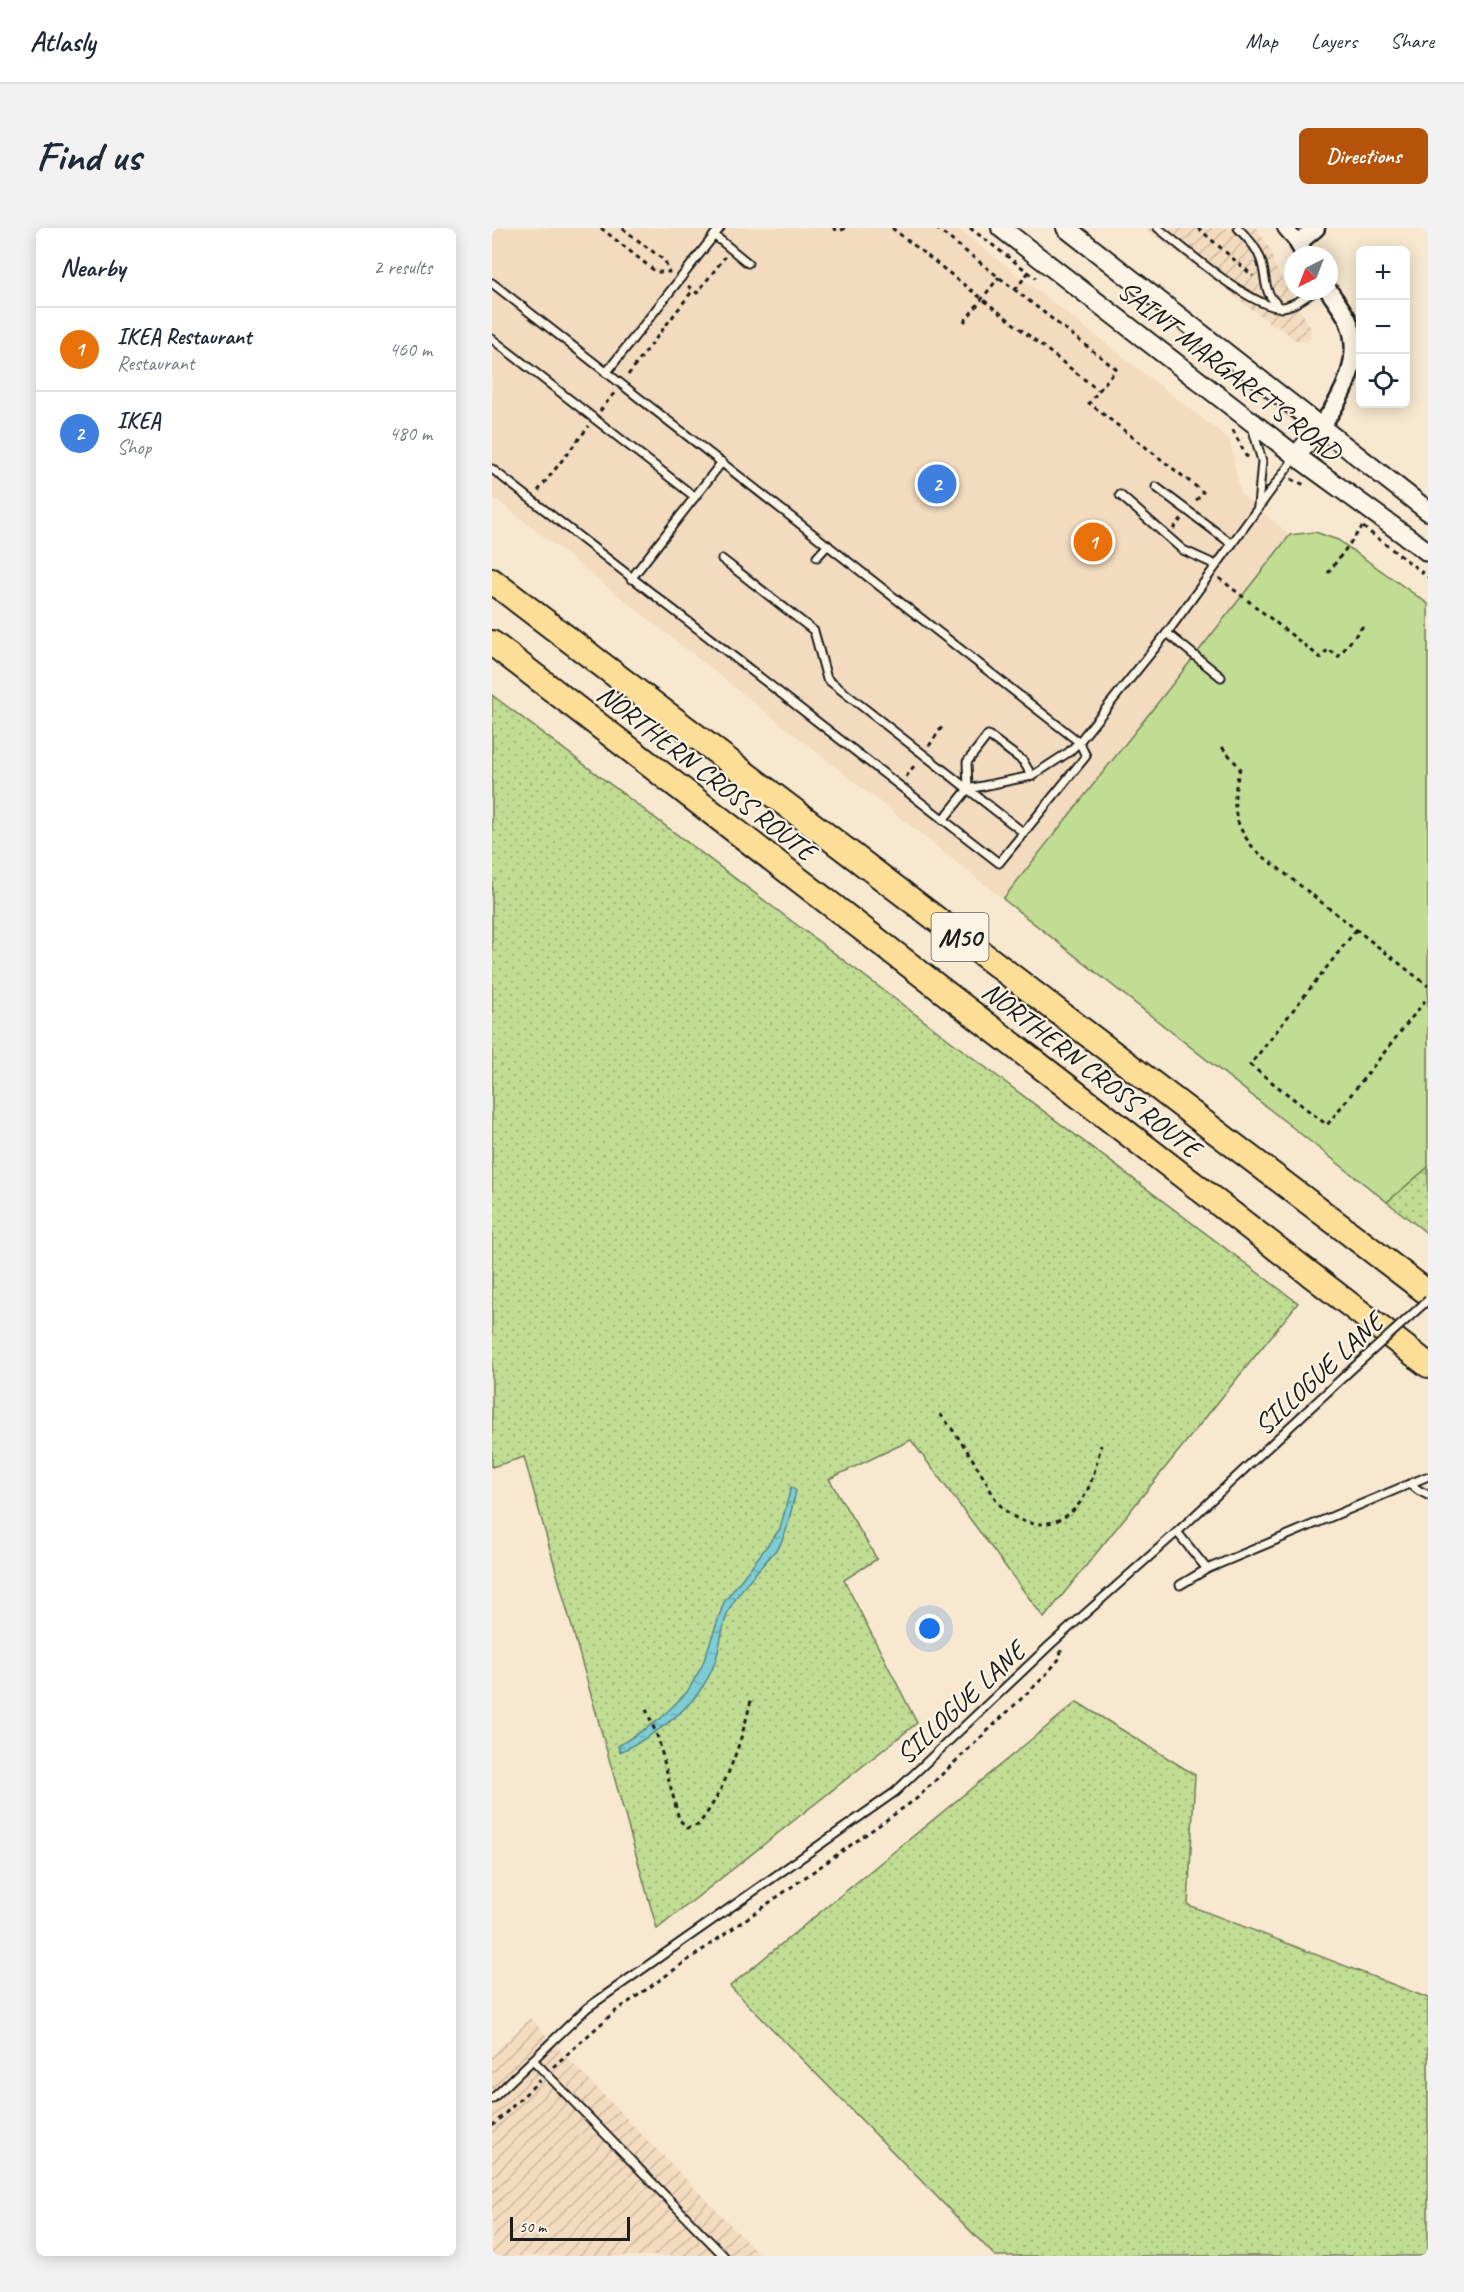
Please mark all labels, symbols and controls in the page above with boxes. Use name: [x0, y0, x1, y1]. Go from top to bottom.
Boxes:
text: Atlasly: [30, 24, 95, 59]
text: Map: [1245, 28, 1278, 54]
text: Layers: [1311, 28, 1357, 54]
text: Share: [1390, 28, 1434, 54]
button: Directions: [1299, 128, 1428, 184]
text: Find us: [36, 130, 141, 183]
north arrow: [1284, 246, 1338, 300]
map controls: [1356, 246, 1410, 408]
button: +: [1356, 246, 1410, 300]
text: Nearby: [60, 251, 125, 284]
text: 2 results: [373, 255, 432, 280]
street label: SAINT MARGARET'S ROAD: [1111, 272, 1351, 470]
button: −: [1356, 300, 1410, 354]
text: IKEA Restaurant: [117, 323, 251, 351]
text: 1: [75, 337, 84, 362]
text: 460 m: [389, 337, 432, 362]
text: Restaurant: [117, 351, 194, 376]
button: locate: [1356, 354, 1410, 408]
text: IKEA: [117, 407, 160, 435]
text: 2: [75, 421, 84, 446]
text: 480 m: [389, 421, 432, 446]
text: Shop: [117, 435, 151, 460]
pin: 2: [918, 462, 956, 506]
pin: 1: [1074, 520, 1112, 564]
street label: NORTHERN CROSS ROUTE: [590, 676, 826, 871]
road number: M50: [932, 913, 988, 961]
street label: NORTHERN CROSS ROUTE: [975, 973, 1211, 1168]
street label: SILLOGUE LANE: [1246, 1302, 1393, 1442]
your location: [915, 1614, 944, 1643]
street label: SILLOGUE LANE: [888, 1631, 1035, 1771]
scale bar: [510, 2214, 630, 2242]
text: 50 m: [519, 2217, 546, 2237]

